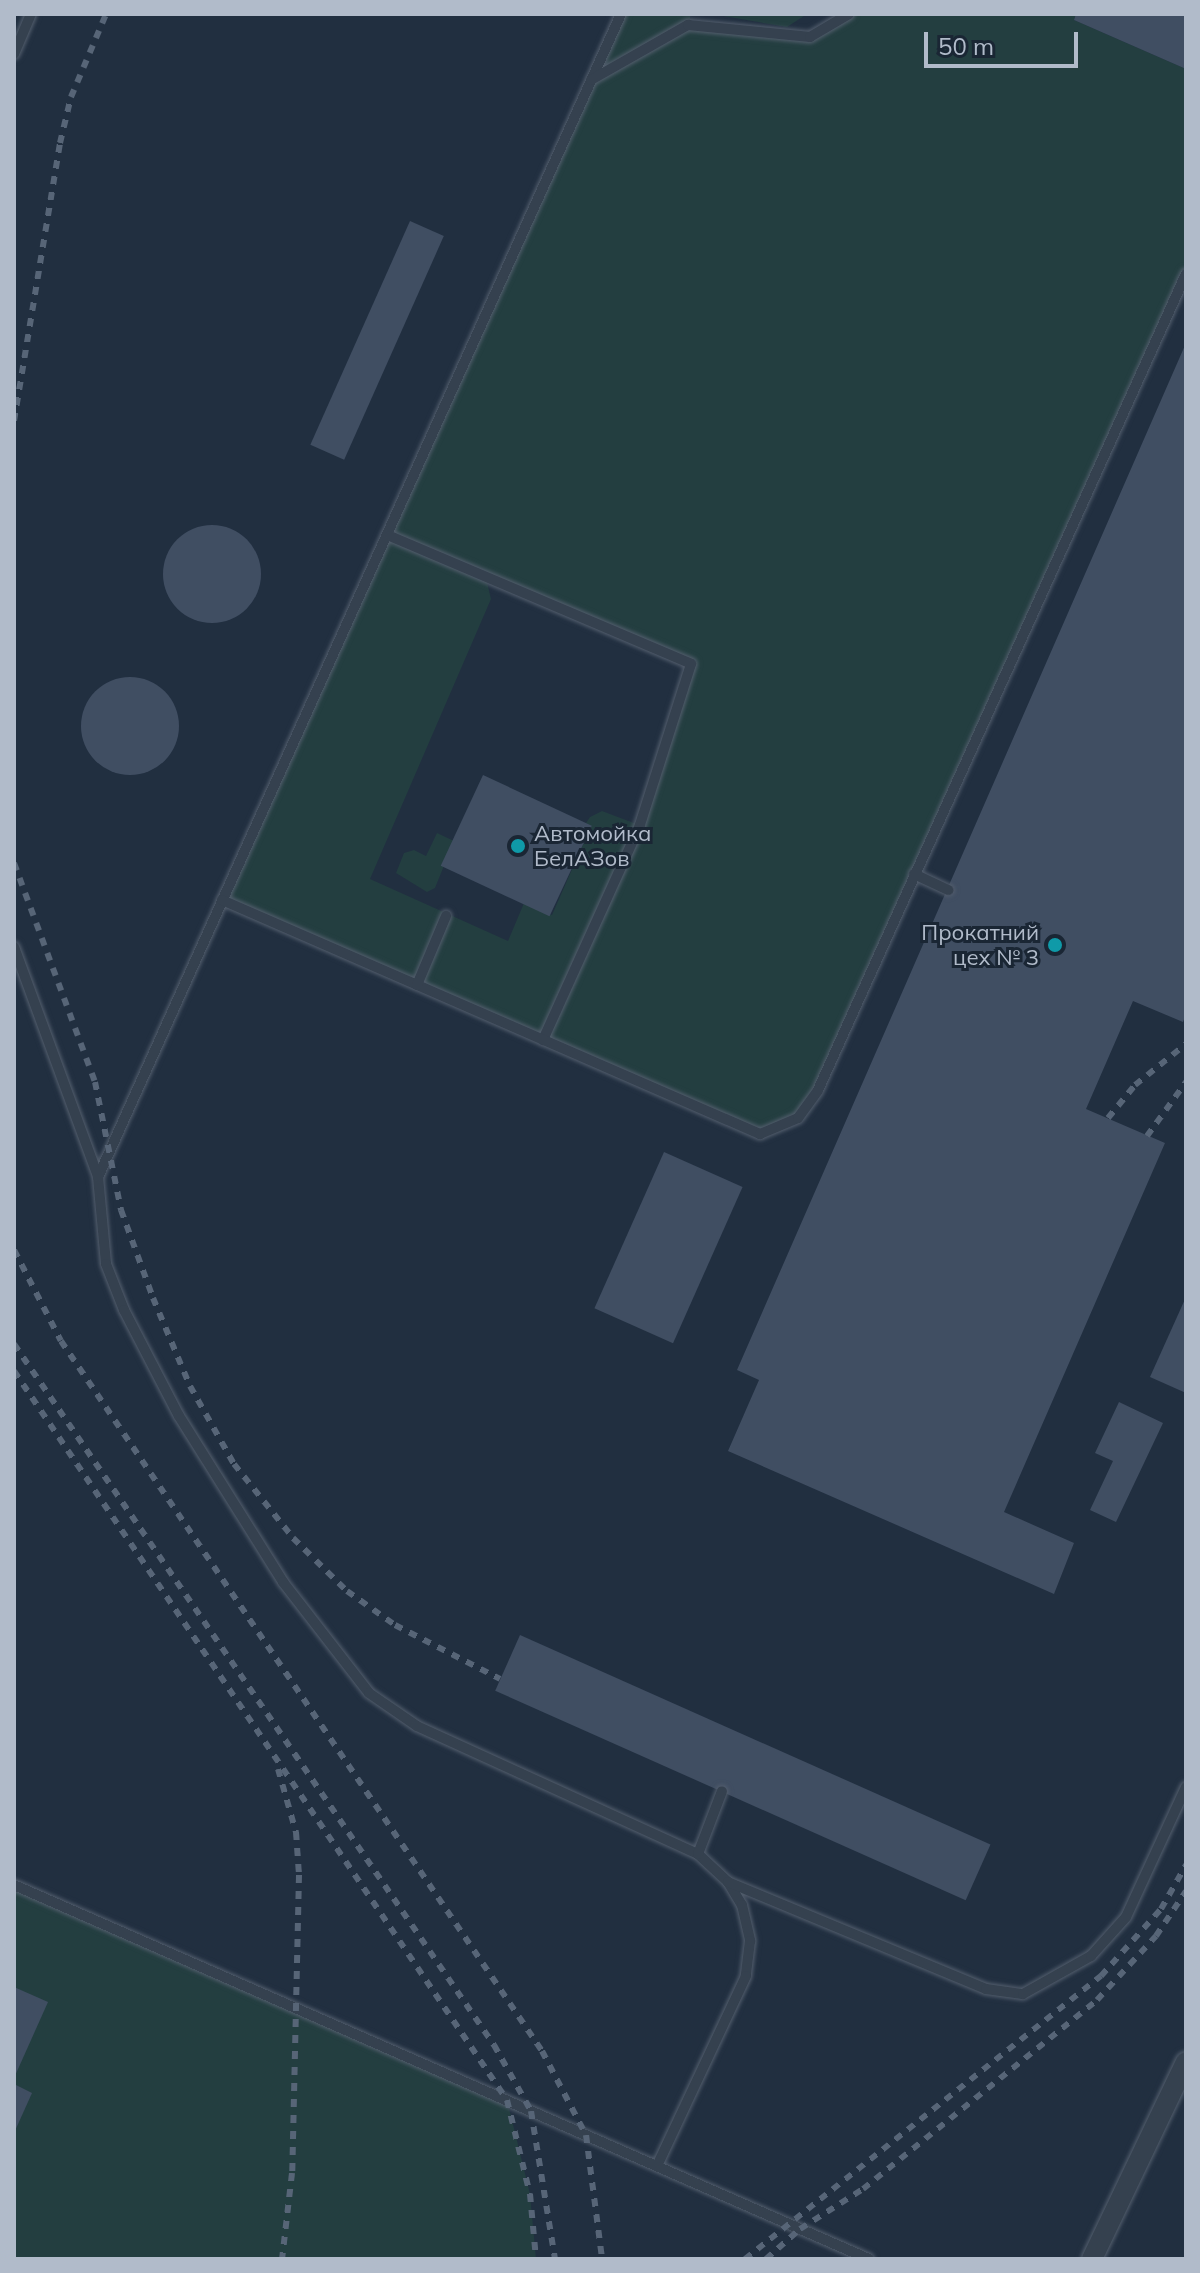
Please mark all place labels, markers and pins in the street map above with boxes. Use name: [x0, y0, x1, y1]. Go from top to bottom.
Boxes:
place label: Автомойка БелАЗов: [534, 820, 651, 872]
marker: Автомойка БелАЗов: [509, 837, 527, 855]
place label: Прокатний цех № 3: [921, 919, 1039, 970]
marker: Прокатний цех № 3: [1046, 936, 1064, 954]

